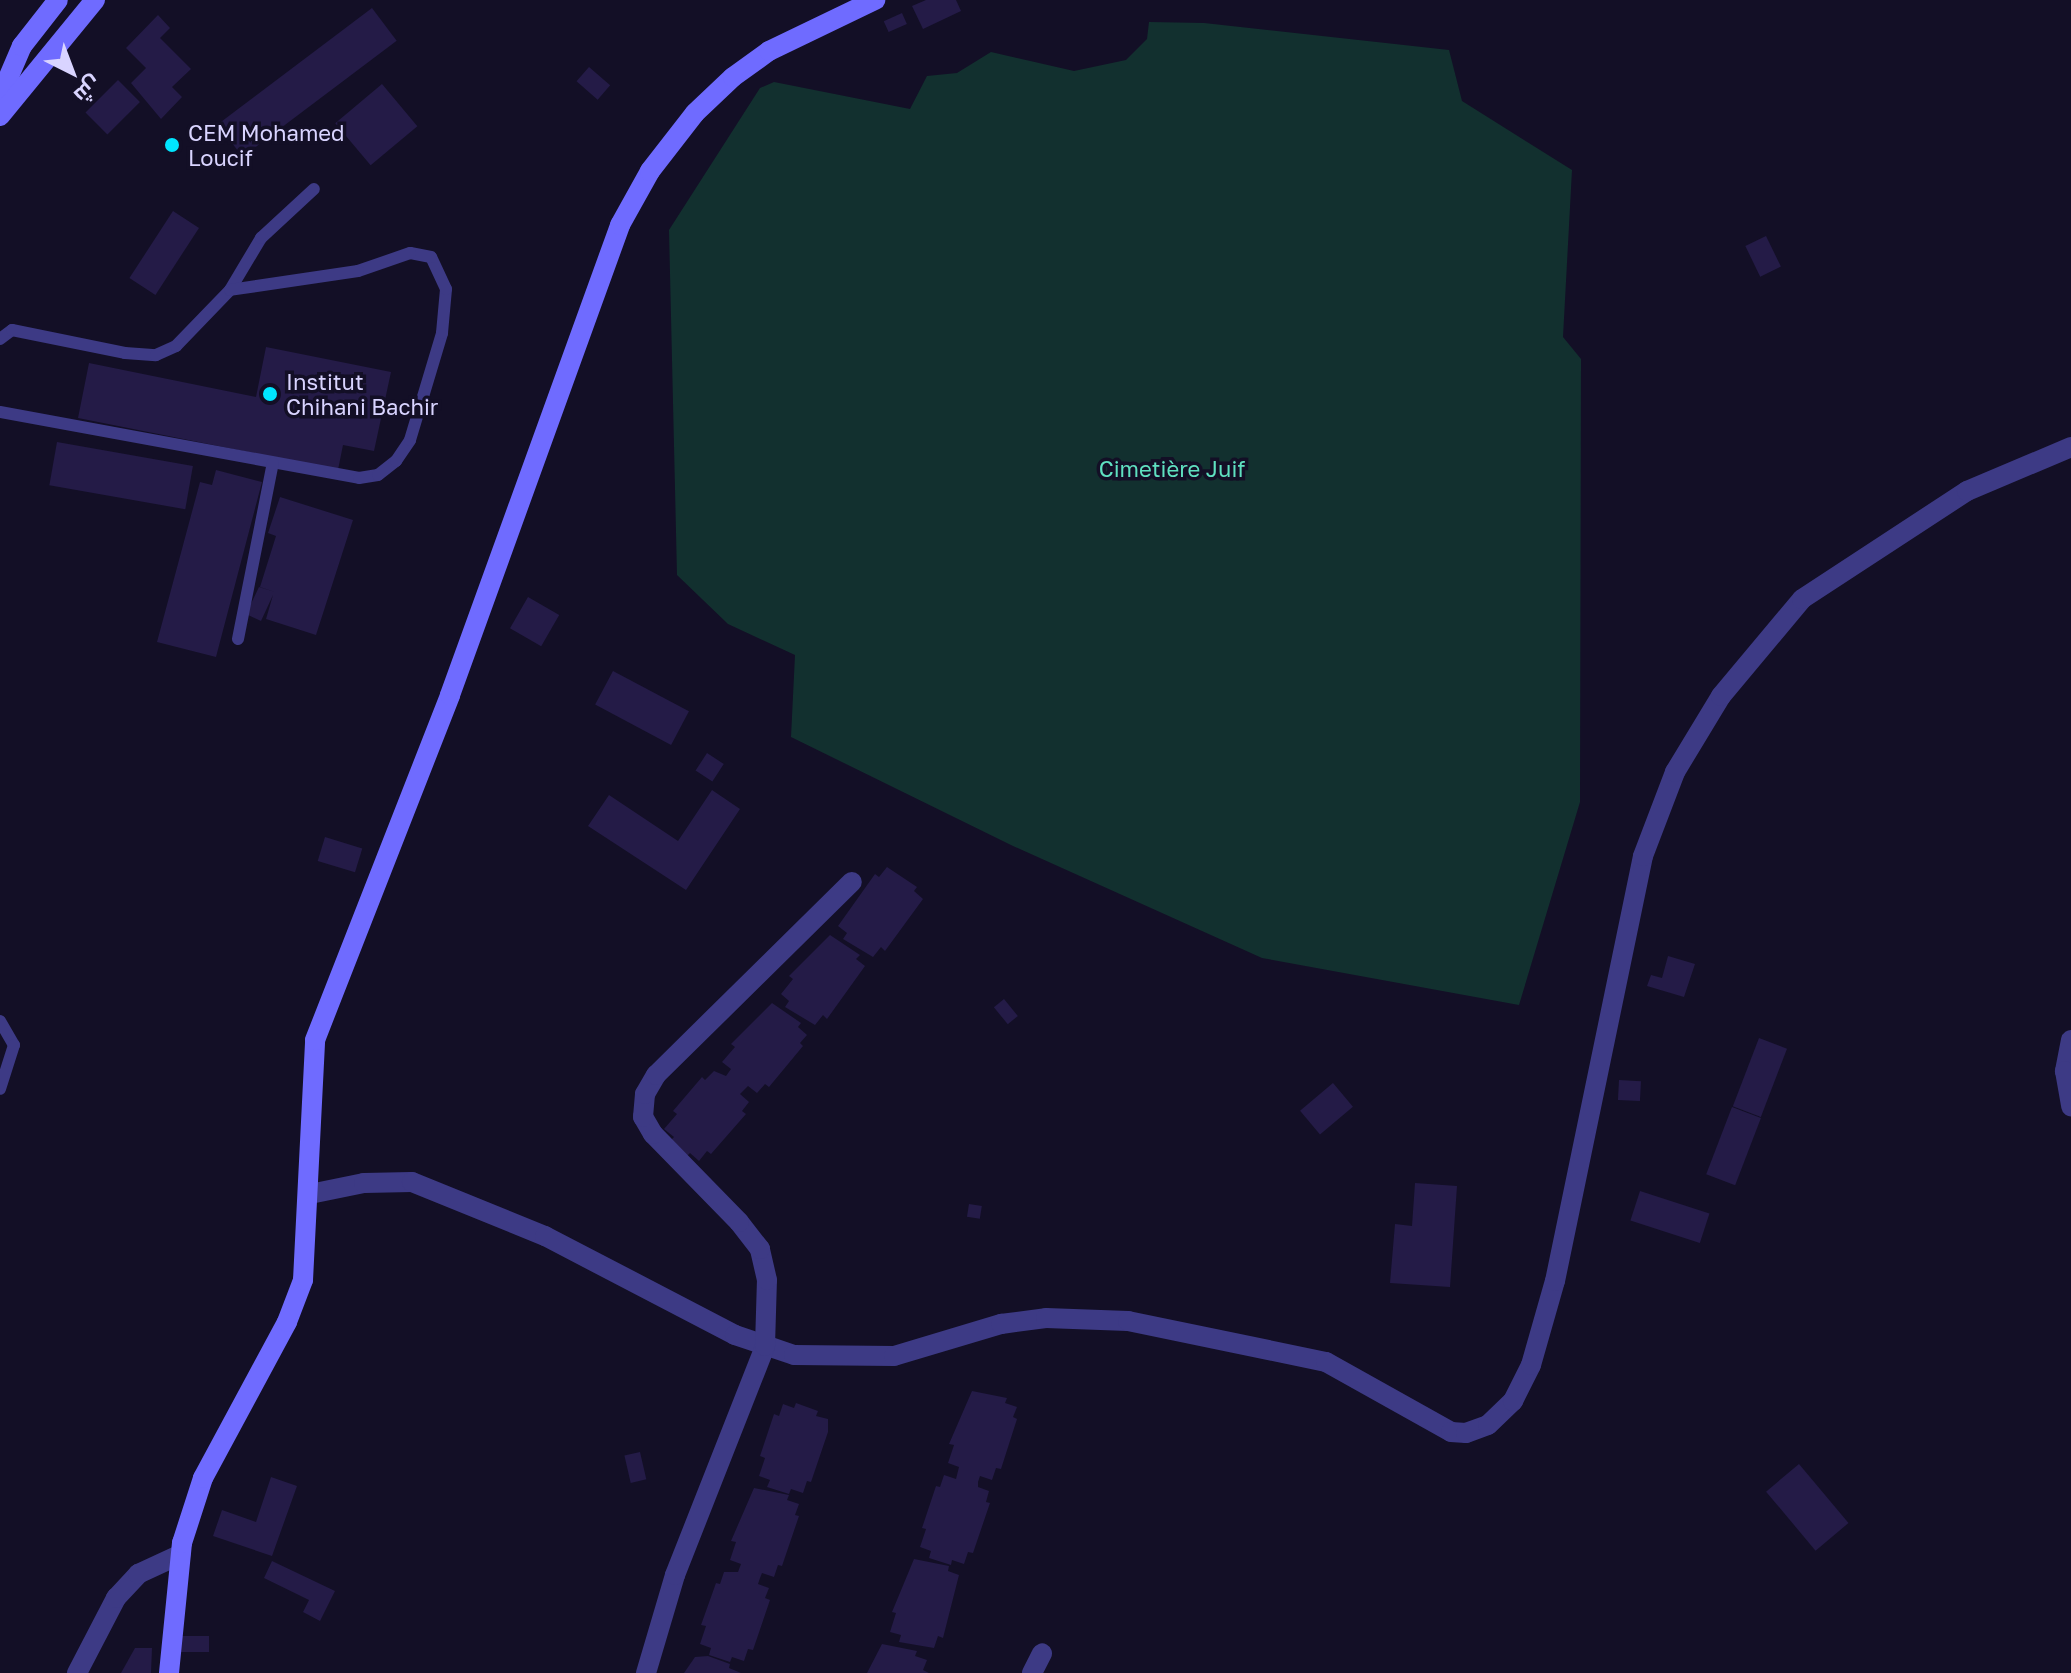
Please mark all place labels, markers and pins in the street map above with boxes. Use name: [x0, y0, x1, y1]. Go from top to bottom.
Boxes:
place label: CEM Mohamed Loucif: [188, 119, 345, 170]
marker: CEM Mohamed Loucif: [163, 136, 181, 154]
place label: Institut Chihani Bachir: [286, 368, 438, 420]
marker: Institut Chihani Bachir: [261, 385, 279, 403]

